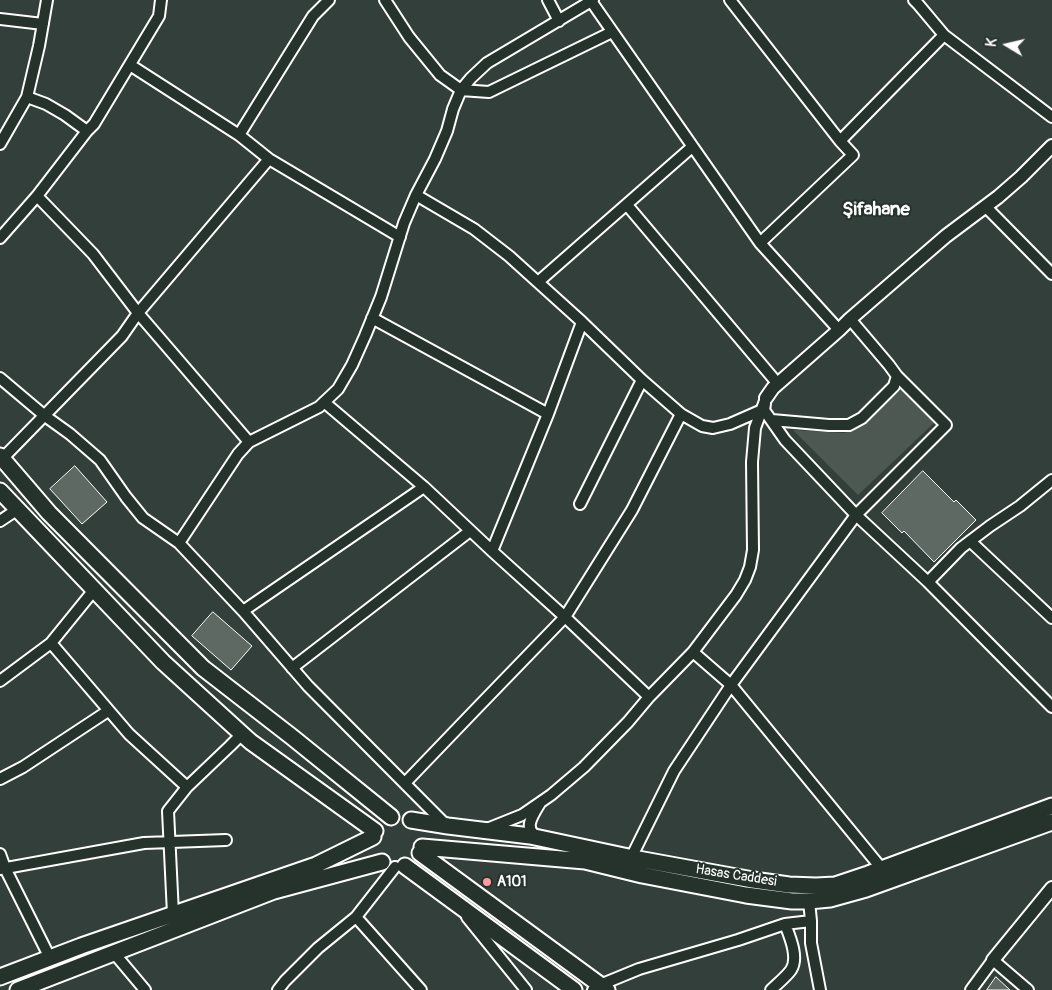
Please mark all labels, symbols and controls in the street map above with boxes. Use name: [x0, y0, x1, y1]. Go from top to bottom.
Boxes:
north arrow: [982, 20, 1032, 70]
text: K: [983, 37, 1001, 48]
district label: Şifahane: [842, 199, 910, 221]
street label: Hasas Caddesi: [694, 861, 778, 891]
place label: A101: [497, 874, 527, 890]
marker: A101: [481, 876, 493, 888]

